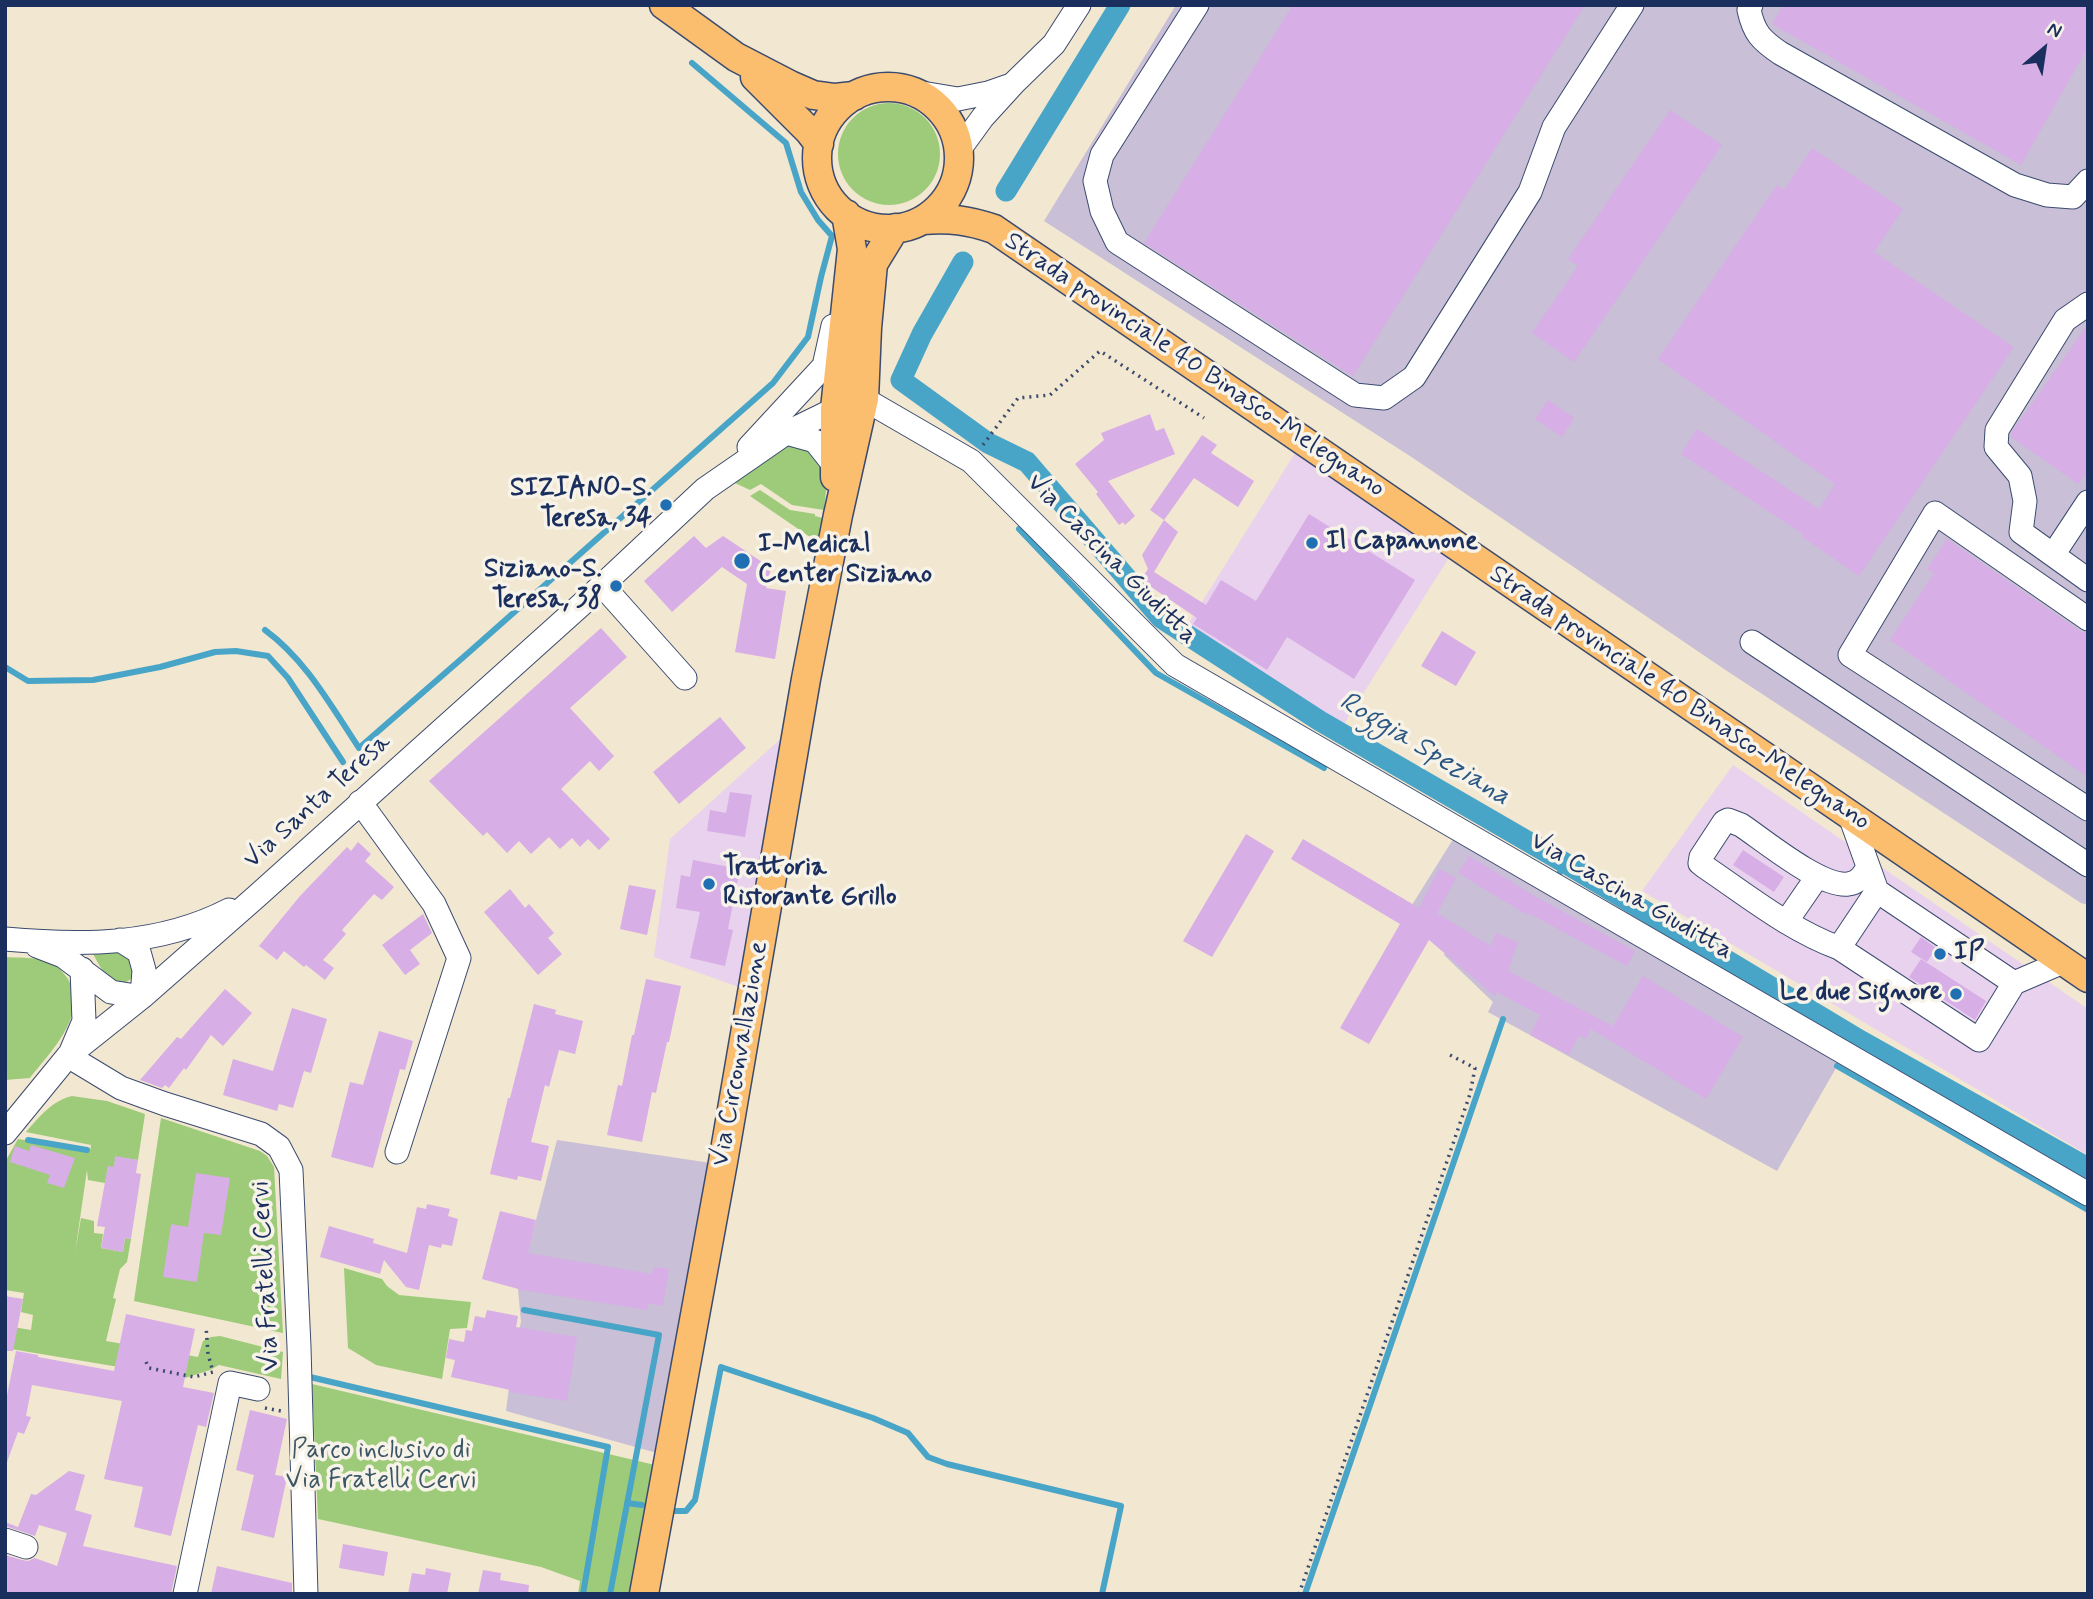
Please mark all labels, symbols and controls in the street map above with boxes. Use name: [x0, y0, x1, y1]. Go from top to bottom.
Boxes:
north arrow: [2009, 14, 2079, 84]
text: N: [2043, 16, 2066, 44]
street label: Strada provinciale 40 Binasco-Melegnano: [998, 227, 1390, 505]
street label: Via Cascina Giuditta: [1019, 468, 1203, 652]
place label: SIZIANO-S. Teresa, 34: [510, 474, 652, 536]
marker: SIZIANO-S. Teresa, 34: [658, 497, 674, 513]
place label: Il Capannone: [1326, 527, 1478, 559]
place label: I-Medical Center Siziano: [758, 530, 932, 592]
marker: Il Capannone: [1304, 535, 1320, 551]
marker: I-Medical Center Siziano: [732, 551, 752, 571]
place label: Siziano-S. Teresa, 38: [484, 555, 602, 616]
street label: Strada provinciale 40 Binasco-Melegnano: [1483, 560, 1875, 838]
marker: Siziano-S. Teresa, 38: [608, 578, 624, 594]
water label: Roggia Speziana: [1332, 686, 1516, 814]
street label: Via Santa Teresa: [238, 728, 398, 876]
street label: Via Cascina Giuditta: [1524, 826, 1738, 968]
place label: Trattoria Ristorante Grillo: [723, 853, 896, 914]
marker: Trattoria Ristorante Grillo: [701, 876, 717, 892]
place label: IP: [1954, 938, 1984, 970]
street label: Via Circonvallazione: [706, 939, 776, 1169]
marker: IP: [1932, 946, 1948, 962]
place label: Le due Signore: [1780, 978, 1942, 1010]
marker: Le due Signore: [1948, 986, 1964, 1002]
street label: Via Fratelli Cervi: [246, 1180, 288, 1372]
park label: Parco inclusivo di Via Fratelli Cervi: [286, 1436, 476, 1498]

